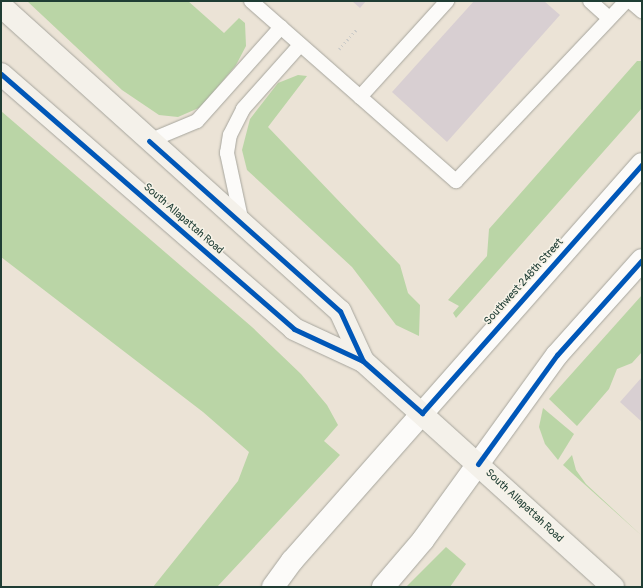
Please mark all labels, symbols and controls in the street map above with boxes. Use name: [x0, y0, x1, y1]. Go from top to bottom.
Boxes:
street label: South Allapattah Road: [140, 181, 226, 257]
street label: Southwest 248th Street: [482, 236, 566, 328]
street label: South Allapattah Road: [482, 467, 566, 545]

